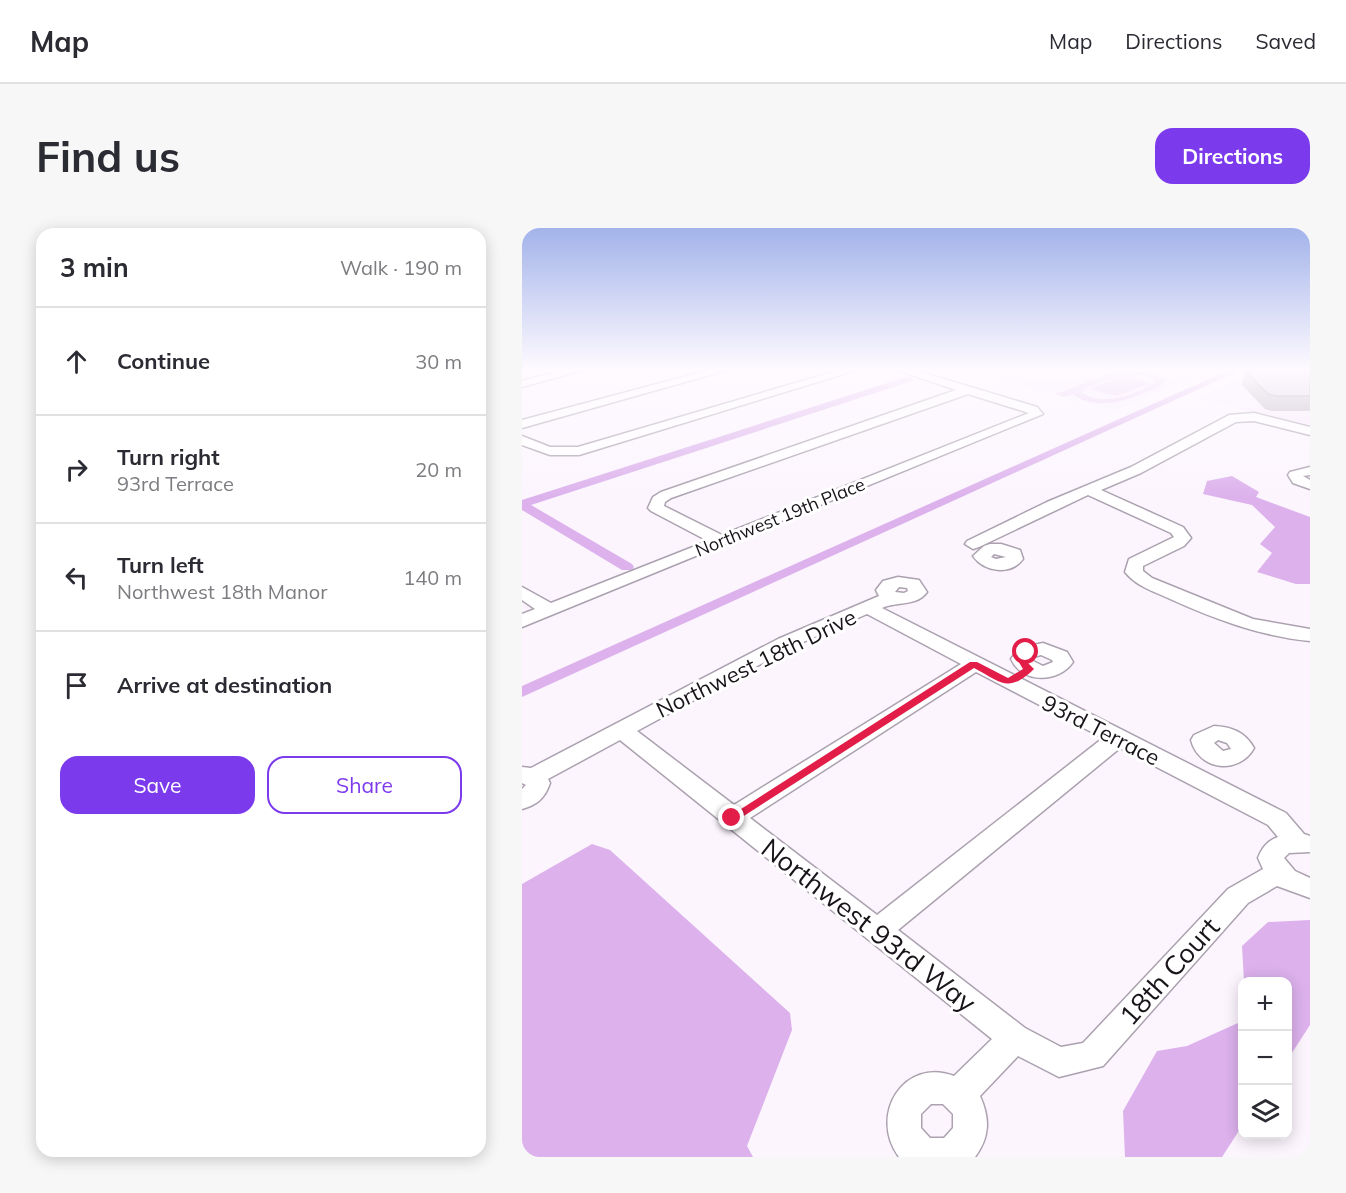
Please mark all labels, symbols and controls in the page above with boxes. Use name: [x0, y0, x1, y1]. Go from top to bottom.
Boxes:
text: Map: [30, 24, 89, 59]
text: Map: [1049, 28, 1092, 54]
text: Directions: [1125, 28, 1222, 54]
text: Saved: [1255, 28, 1316, 54]
button: Directions: [1155, 128, 1310, 184]
text: Find us: [36, 130, 180, 183]
text: 3 min: [60, 251, 129, 284]
text: Walk · 190 m: [340, 255, 462, 280]
icon: ahead: [60, 345, 93, 378]
text: Continue: [117, 347, 210, 375]
text: 30 m: [415, 349, 462, 374]
text: Turn right: [117, 443, 220, 471]
icon: right: [60, 453, 93, 486]
text: 20 m: [415, 457, 462, 482]
text: 93rd Terrace: [117, 471, 234, 496]
street label: Northwest 19th Place: [692, 472, 868, 562]
text: Turn left: [117, 551, 204, 579]
icon: left: [60, 561, 93, 594]
text: 140 m: [403, 565, 462, 590]
text: Northwest 18th Manor: [117, 579, 327, 604]
street label: Northwest 18th Drive: [651, 602, 861, 724]
route start: [1012, 638, 1038, 664]
icon: arrive: [60, 669, 93, 702]
text: Arrive at destination: [117, 671, 332, 699]
street label: 93rd Terrace: [1037, 688, 1165, 772]
button: Save: [60, 756, 255, 814]
button: Share: [267, 756, 462, 814]
route end: [718, 804, 744, 830]
street label: Northwest 93rd Way: [755, 831, 984, 1020]
street label: 18th Court: [1112, 910, 1226, 1032]
map controls: [1238, 977, 1292, 1139]
button: +: [1238, 977, 1292, 1031]
button: −: [1238, 1031, 1292, 1085]
button: layers: [1238, 1085, 1292, 1139]

